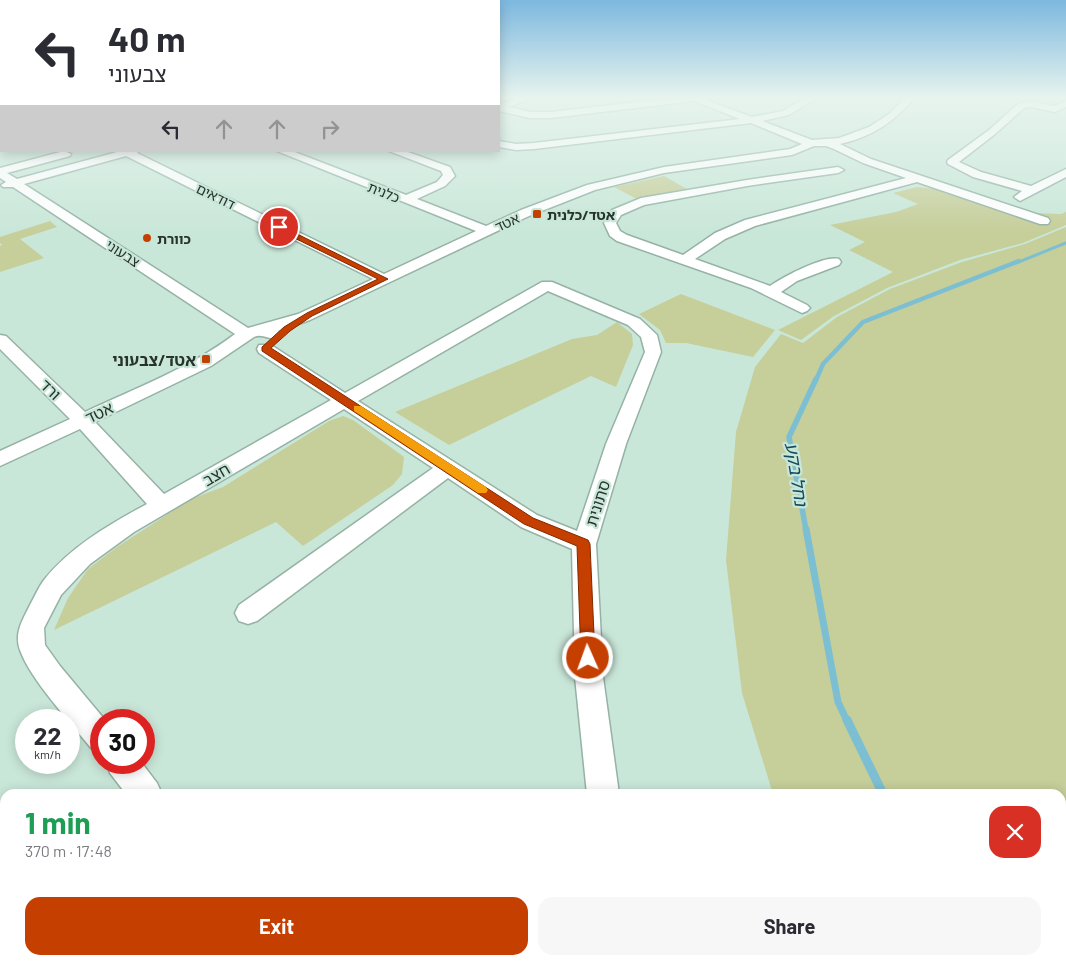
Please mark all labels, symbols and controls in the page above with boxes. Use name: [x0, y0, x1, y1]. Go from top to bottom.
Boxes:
text: 40 m: [108, 17, 185, 59]
icon: left: [25, 20, 90, 85]
text: צבעוני: [108, 60, 166, 86]
icon: left: [157, 115, 185, 143]
icon: ahead: [210, 115, 238, 143]
icon: ahead: [263, 115, 291, 143]
icon: right: [316, 115, 344, 143]
street label: כלנית: [365, 178, 403, 206]
street label: דודאים: [194, 179, 239, 213]
pin: [258, 206, 300, 248]
place label: אטד/כלנית: [547, 206, 616, 223]
marker: אטד/כלנית: [531, 208, 543, 220]
street label: אטד: [492, 209, 522, 235]
icon: arrive: [265, 213, 293, 241]
place label: כוורת: [157, 230, 191, 247]
marker: כוורת: [141, 232, 153, 244]
street label: צבעוני: [103, 236, 143, 270]
place label: אטד/צבעוני: [112, 350, 196, 369]
marker: אטד/צבעוני: [200, 353, 212, 365]
street label: ורד: [37, 375, 65, 403]
street label: אטד: [82, 397, 116, 427]
water label: נחל בקע: [781, 441, 813, 508]
street label: חצב: [199, 459, 233, 489]
street label: סתונית: [581, 478, 613, 528]
position arrow: [561, 631, 613, 683]
speed limit sign: 30: [90, 709, 155, 774]
text: 22: [33, 720, 62, 750]
text: km/h: [34, 747, 61, 761]
text: 1 min: [25, 804, 91, 840]
button: close: [989, 806, 1041, 858]
text: 370 m · 17:48: [25, 841, 112, 860]
button: Exit: [25, 897, 528, 955]
button: Share: [538, 897, 1041, 955]

